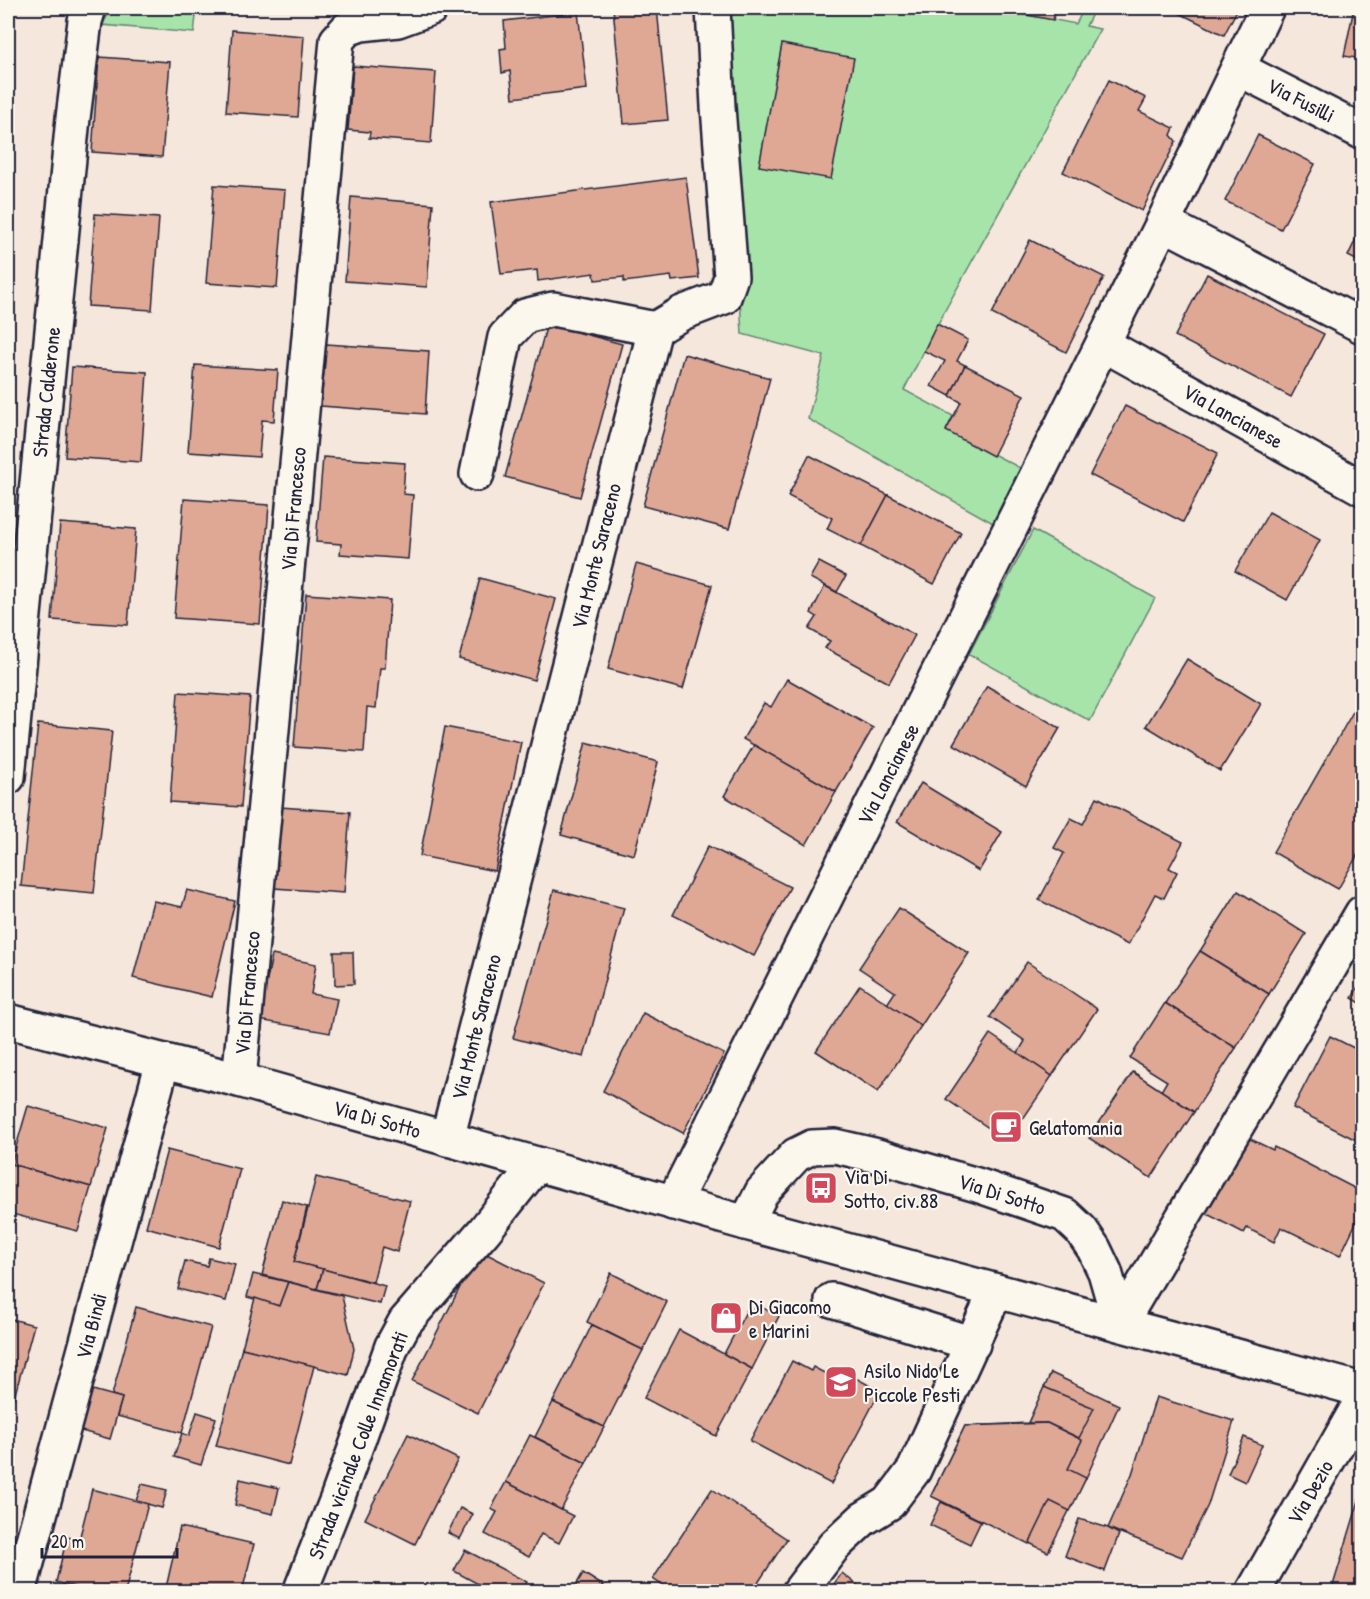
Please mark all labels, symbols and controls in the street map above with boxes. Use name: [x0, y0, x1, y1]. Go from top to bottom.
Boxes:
street label: Via Fusilli: [1262, 71, 1340, 129]
street label: Strada Calderone: [25, 325, 67, 459]
street label: Via Lancianese: [1178, 377, 1288, 455]
street label: Via Di Francesco: [273, 446, 313, 572]
street label: Via Monte Saraceno: [564, 480, 628, 632]
street label: Via Lancianese: [850, 718, 926, 830]
street label: Via Di Francesco: [227, 930, 267, 1056]
street label: Via Monte Saraceno: [444, 951, 508, 1103]
street label: Via Di Sotto: [330, 1093, 424, 1145]
cafe icon: Gelatomania: [988, 1109, 1024, 1145]
place label: Gelatomania: [1029, 1113, 1122, 1142]
place label: Via Di Sotto, civ.88: [844, 1162, 938, 1215]
street label: Via Di Sotto: [955, 1166, 1049, 1222]
bus stop icon: Via Di Sotto, civ.88: [803, 1170, 839, 1206]
street label: Via Bindi: [68, 1290, 114, 1362]
place label: Di Giacomo e Marini: [749, 1292, 831, 1345]
shop icon: Di Giacomo e Marini: [708, 1300, 744, 1336]
street label: Strada vicinale Colle Innamorati: [301, 1327, 415, 1563]
place label: Asilo Nido Le Piccole Pesti: [864, 1356, 961, 1409]
school or university icon: Asilo Nido Le Piccole Pesti: [823, 1364, 859, 1400]
street label: Via Dezio: [1280, 1454, 1340, 1530]
scale bar: [42, 1521, 177, 1559]
text: 20 m: [51, 1529, 84, 1554]

